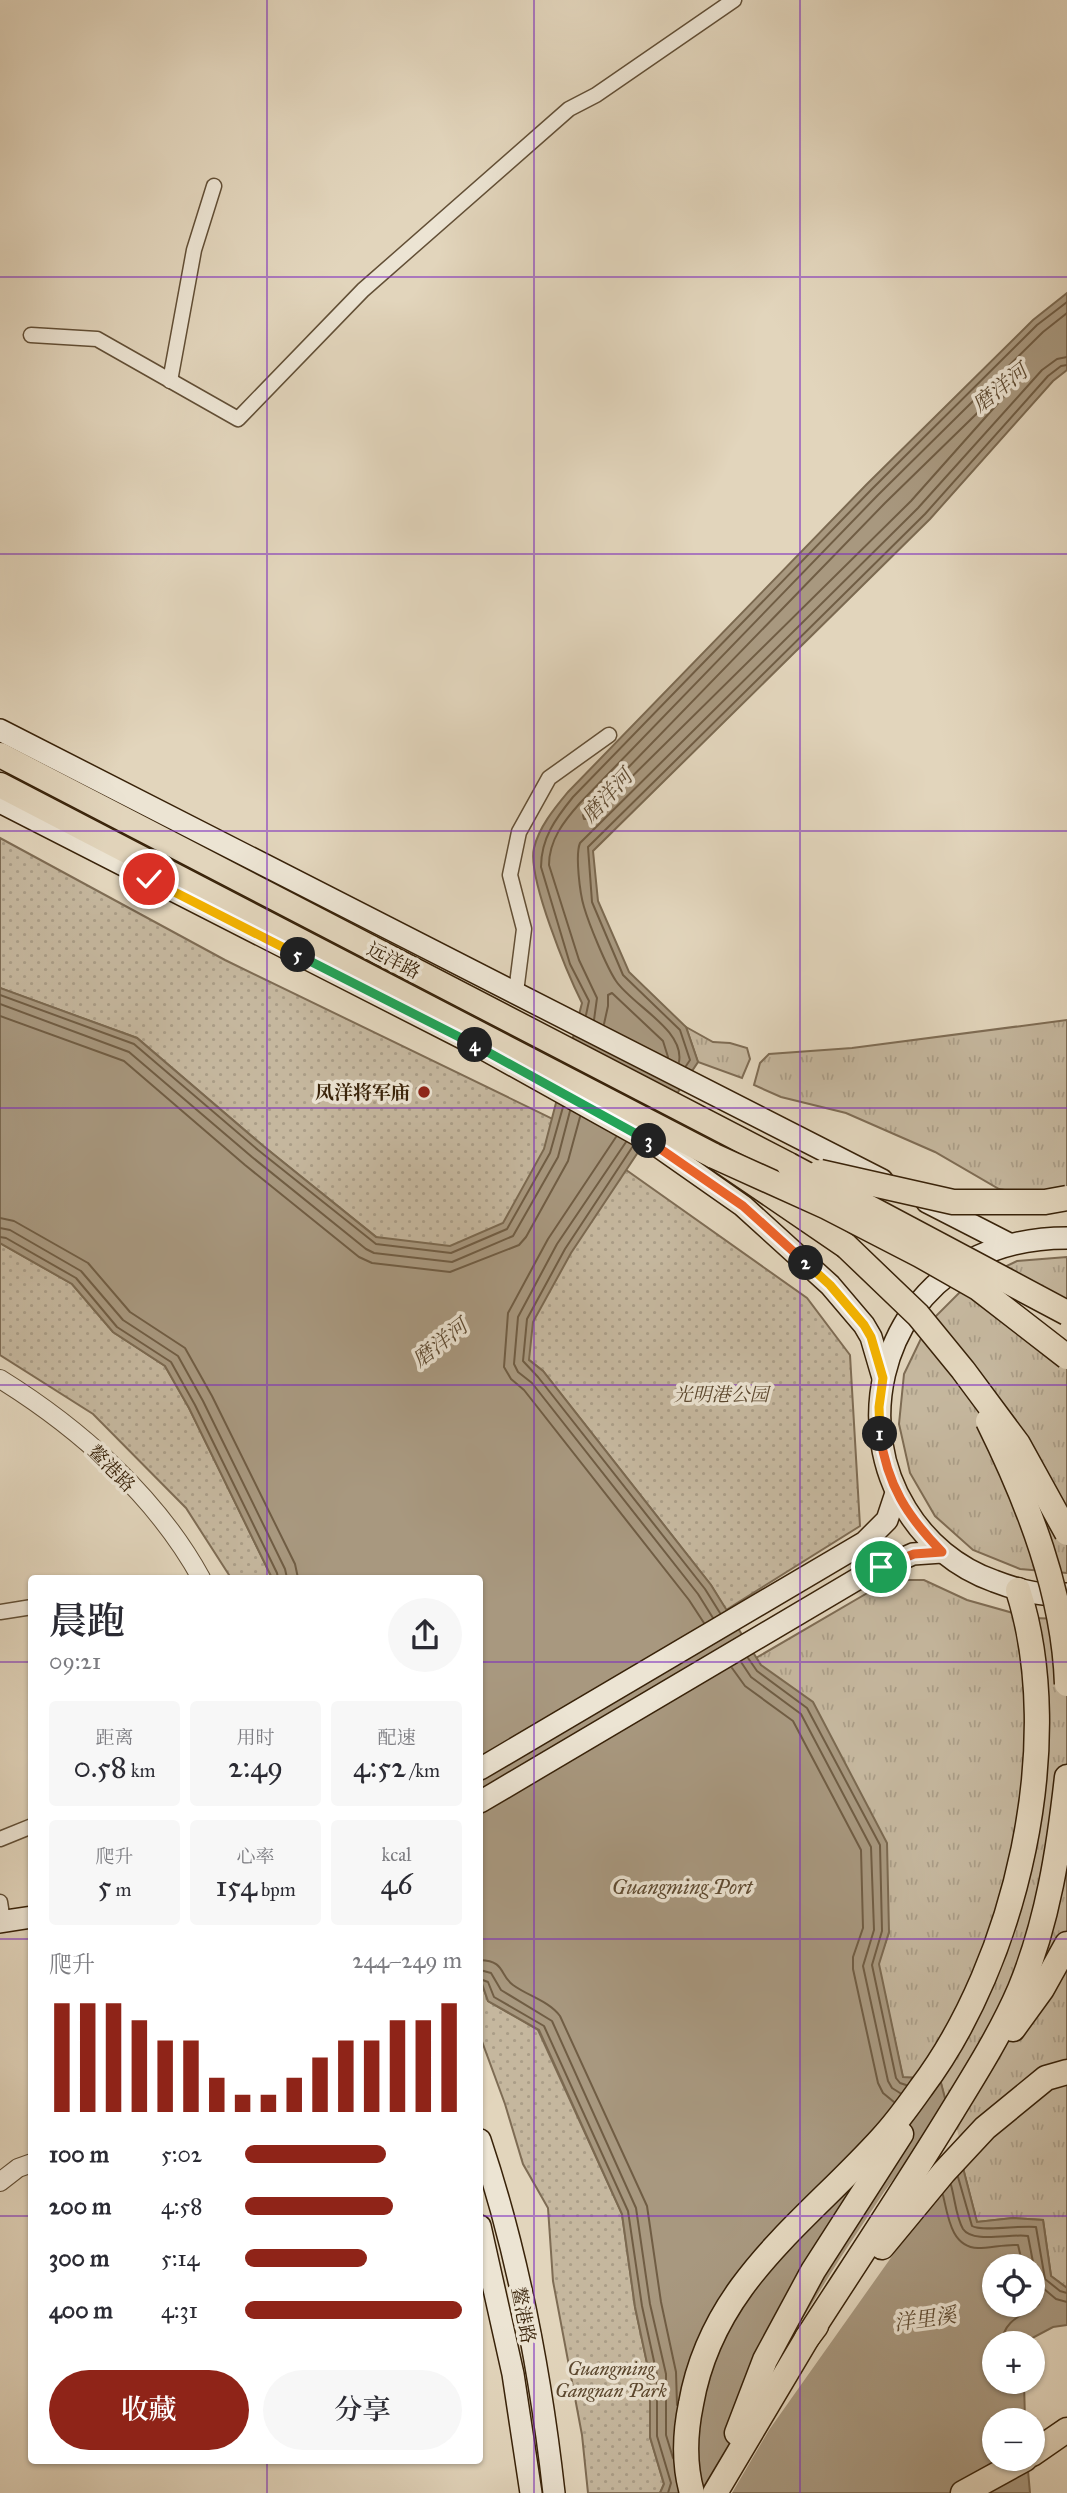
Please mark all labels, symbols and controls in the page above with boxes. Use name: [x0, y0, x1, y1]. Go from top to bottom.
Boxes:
water label: 磨洋河: [967, 356, 1036, 418]
water label: 磨洋河: [576, 761, 641, 828]
pin: [119, 849, 179, 909]
icon: check: [130, 860, 168, 898]
pin: 5: [280, 937, 316, 972]
street label: 远洋路: [363, 937, 424, 984]
text: 5: [293, 943, 302, 966]
pin: 4: [458, 1028, 492, 1062]
text: 4: [469, 1033, 480, 1056]
place label: 凤洋将军庙: [315, 1081, 410, 1104]
marker: 凤洋将军庙: [416, 1084, 432, 1100]
pin: 3: [632, 1124, 666, 1158]
text: 3: [645, 1129, 652, 1152]
pin: 2: [788, 1246, 824, 1280]
text: 2: [801, 1251, 810, 1274]
water label: 磨洋河: [407, 1311, 476, 1373]
park label: 光明港公园: [673, 1383, 771, 1406]
pin: 1: [862, 1416, 898, 1452]
text: 1: [876, 1422, 883, 1445]
street label: 鳌港路: [83, 1440, 140, 1497]
pin: [851, 1537, 911, 1597]
icon: arrive: [862, 1548, 900, 1586]
text: 晨跑: [49, 1598, 125, 1644]
button: share: [388, 1598, 462, 1672]
text: 09:21: [49, 1647, 101, 1675]
text: 距离: [95, 1726, 134, 1749]
text: 用时: [236, 1726, 275, 1749]
text: 配速: [377, 1726, 416, 1749]
text: 0.58: [73, 1749, 127, 1785]
text: 2:49: [228, 1749, 283, 1785]
text: 4:52: [353, 1749, 406, 1785]
text: km: [127, 1759, 156, 1782]
text: /km: [406, 1759, 440, 1782]
text: kcal: [382, 1843, 411, 1866]
text: 爬升: [95, 1845, 134, 1868]
text: 心率: [236, 1845, 275, 1868]
text: 46: [380, 1866, 413, 1902]
text: 5: [97, 1868, 111, 1904]
text: 154: [215, 1868, 257, 1904]
water label: Guangming Port: [612, 1874, 754, 1900]
text: m: [111, 1878, 132, 1901]
text: bpm: [257, 1878, 296, 1901]
text: 244–249 m: [352, 1946, 462, 1974]
text: 爬升: [49, 1950, 95, 1978]
text: 100 m: [49, 2140, 109, 2168]
text: 5:02: [161, 2140, 202, 2168]
text: 200 m: [49, 2192, 111, 2220]
text: 4:58: [161, 2192, 203, 2220]
text: 300 m: [49, 2244, 109, 2272]
text: 5:14: [161, 2244, 199, 2272]
map controls: [982, 2254, 1045, 2471]
button: locate: [982, 2254, 1045, 2317]
street label: 鳌港路: [507, 2285, 540, 2345]
text: 400 m: [49, 2296, 113, 2324]
text: 4:31: [161, 2296, 198, 2324]
water label: 洋里溪: [892, 2301, 960, 2336]
button: +: [982, 2331, 1045, 2394]
park label: Guangming Gangnan Park: [555, 2357, 667, 2402]
button: 收藏: [49, 2370, 249, 2450]
button: 分享: [263, 2370, 462, 2450]
button: −: [982, 2408, 1045, 2471]

